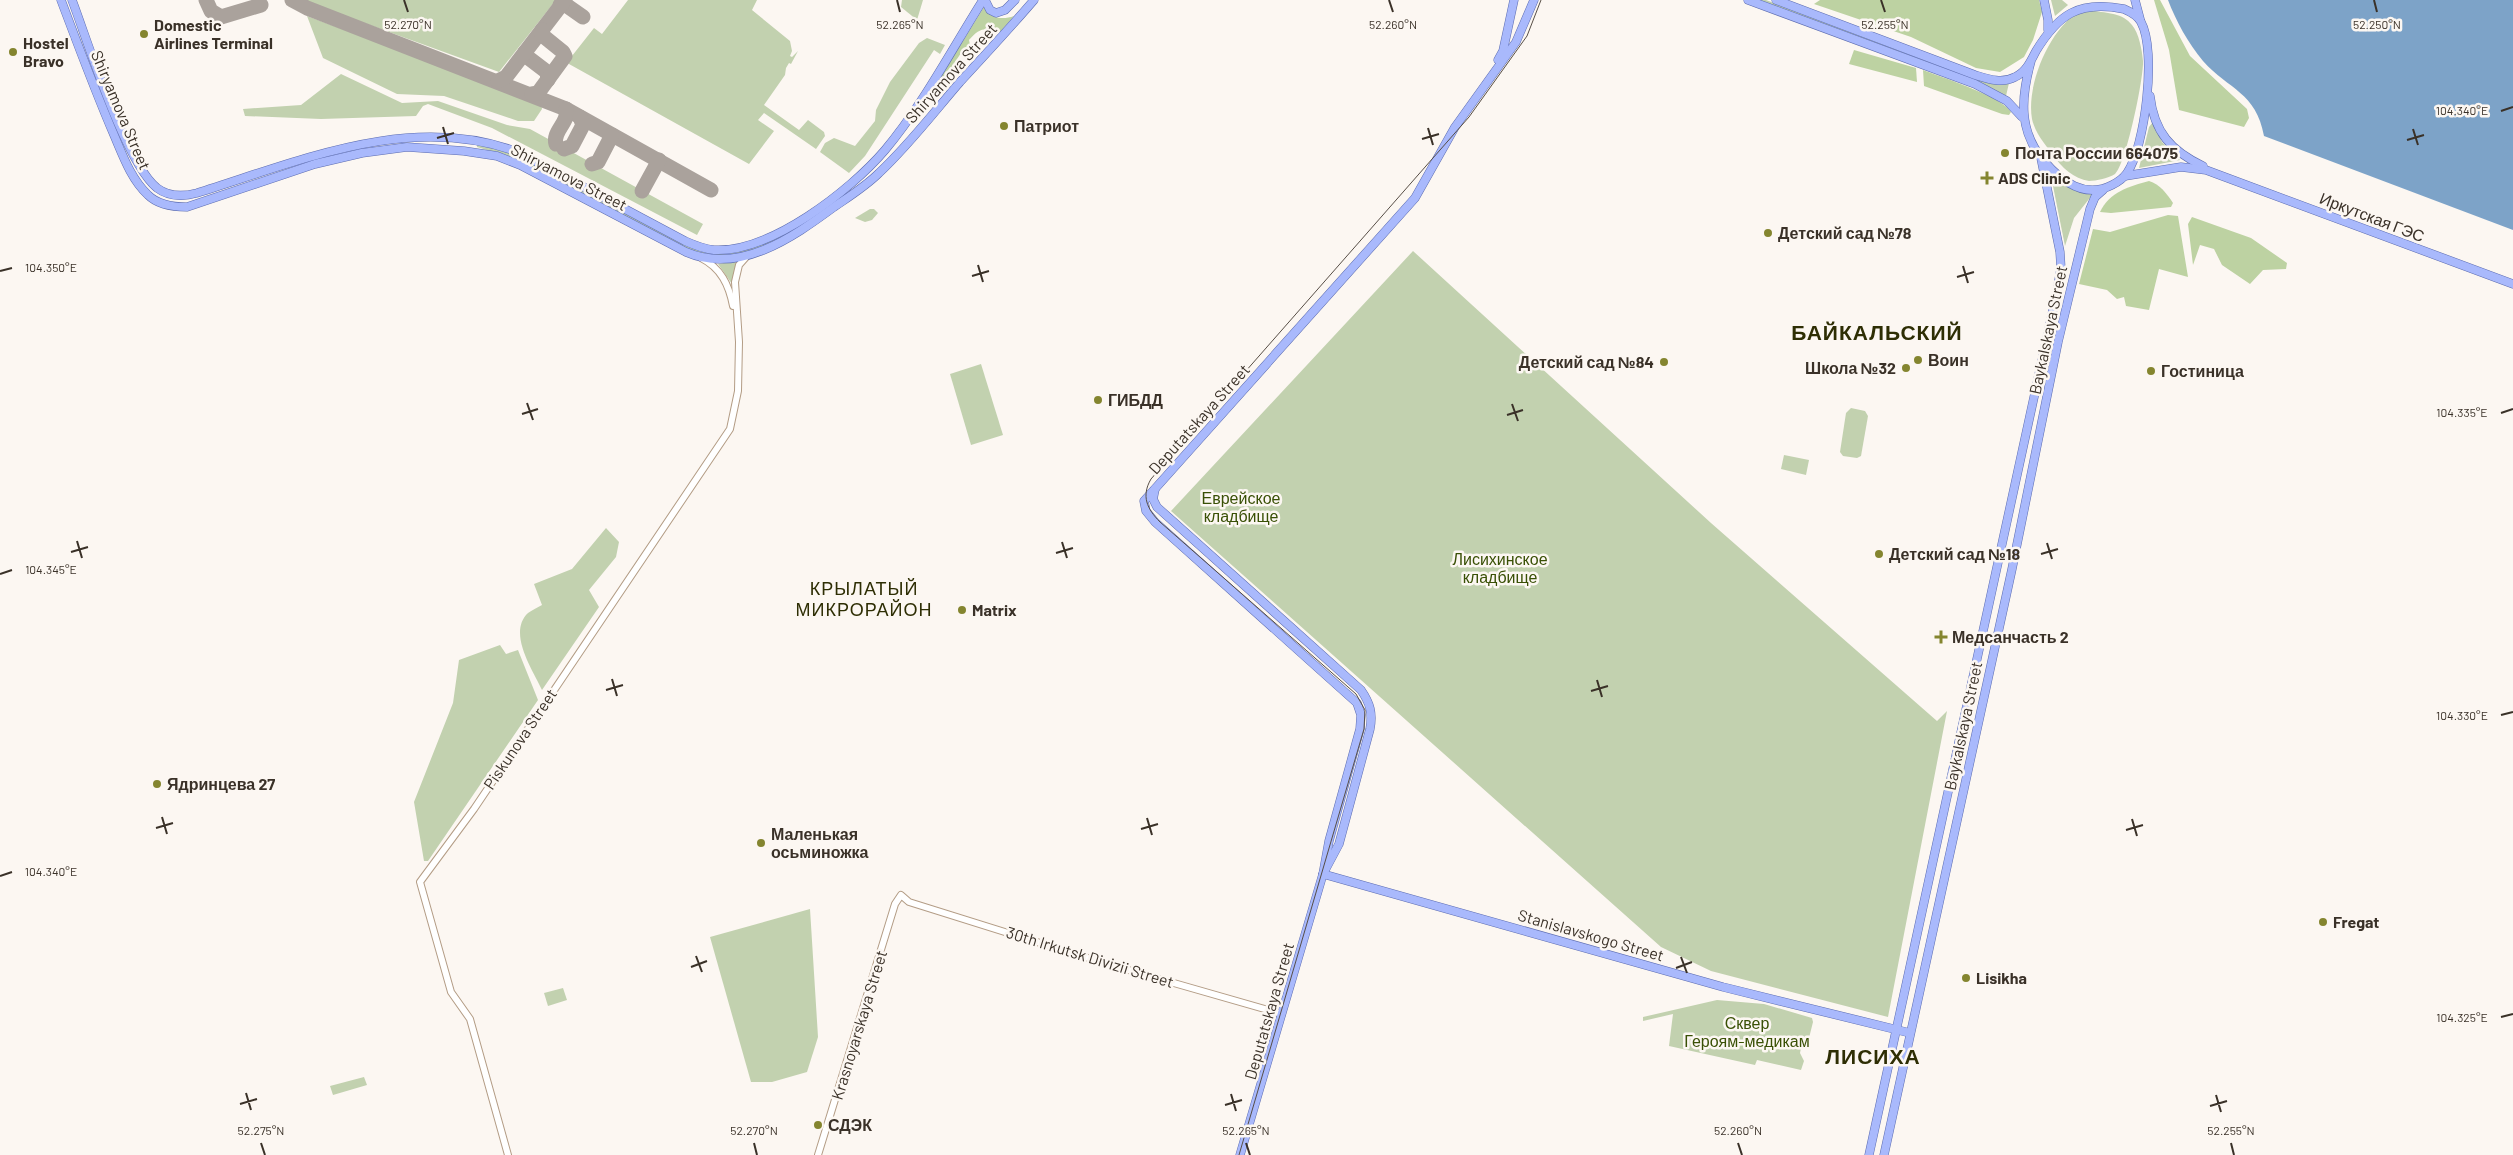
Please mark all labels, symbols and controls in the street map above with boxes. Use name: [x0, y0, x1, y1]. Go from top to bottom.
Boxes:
place label: Domestic Airlines Terminal: [154, 15, 273, 52]
text: 52.270°N: [384, 17, 432, 31]
text: 52.265°N: [876, 17, 924, 31]
text: 52.260°N: [1369, 17, 1417, 31]
text: 52.255°N: [1861, 17, 1909, 31]
text: 52.250°N: [2353, 17, 2401, 31]
street label: Shiryamova Street: [901, 19, 1000, 126]
marker: Domestic Airlines Terminal: [138, 28, 150, 40]
place label: Hostel Bravo: [23, 33, 69, 70]
marker: Hostel Bravo: [7, 46, 19, 58]
street label: Shiryamova Street: [88, 47, 155, 172]
text: 104.340°E: [2436, 103, 2488, 117]
place label: Патриот: [1014, 116, 1079, 135]
marker: Патриот: [998, 120, 1010, 132]
street label: Shiryamova Street: [508, 139, 630, 214]
place label: Почта России 664075: [2015, 143, 2179, 162]
marker: Почта России 664075: [1999, 147, 2011, 159]
place label: ADS Clinic: [1998, 168, 2071, 187]
marker: ADS Clinic: [1980, 171, 1994, 185]
street label: Иркутская ГЭС: [2317, 188, 2427, 245]
place label: Детский сад №78: [1778, 223, 1912, 242]
marker: Детский сад №78: [1762, 227, 1774, 239]
text: 104.350°E: [25, 260, 77, 274]
street label: Baykalskaya Street: [2025, 264, 2070, 396]
district label: БАЙКАЛЬСКИЙ: [1791, 319, 1963, 344]
place label: Воин: [1928, 350, 1969, 369]
place label: Детский сад №84: [1519, 352, 1654, 371]
marker: Воин: [1912, 354, 1924, 366]
marker: Детский сад №84: [1658, 356, 1670, 368]
place label: Школа №32: [1805, 358, 1896, 377]
street label: Deputatskaya Street: [1144, 360, 1253, 478]
place label: Гостиница: [2161, 361, 2244, 380]
marker: Школа №32: [1900, 362, 1912, 374]
marker: Гостиница: [2145, 365, 2157, 377]
place label: ГИБДД: [1108, 390, 1163, 409]
marker: ГИБДД: [1092, 394, 1104, 406]
text: 104.335°E: [2436, 405, 2488, 419]
park label: Еврейское кладбище: [1202, 488, 1281, 525]
place label: Детский сад №18: [1889, 544, 2021, 563]
marker: Детский сад №18: [1873, 548, 1885, 560]
park label: Лисихинское кладбище: [1452, 549, 1548, 586]
text: 104.345°E: [25, 562, 77, 576]
district label: КРЫЛАТЫЙ МИКРОРАЙОН: [796, 577, 932, 620]
place label: Matrix: [972, 600, 1017, 619]
marker: Matrix: [956, 604, 968, 616]
place label: Медсанчасть 2: [1952, 627, 2069, 646]
marker: Медсанчасть 2: [1934, 630, 1948, 644]
street label: Baykalskaya Street: [1940, 660, 1985, 792]
street label: Piskunova Street: [479, 685, 560, 793]
text: 104.330°E: [2436, 708, 2488, 722]
place label: Ядринцева 27: [167, 774, 275, 793]
marker: Ядринцева 27: [151, 778, 163, 790]
place label: Маленькая осьминожка: [771, 824, 869, 861]
marker: Маленькая осьминожка: [755, 837, 767, 849]
text: 104.340°E: [25, 864, 77, 878]
street label: Stanislavskogo Street: [1516, 905, 1666, 964]
place label: Fregat: [2333, 912, 2379, 931]
marker: Fregat: [2317, 916, 2329, 928]
street label: 30th Irkutsk Divizii Street: [1004, 922, 1176, 991]
street label: Deputatskaya Street: [1240, 940, 1297, 1081]
street label: Krasnoyarskaya Street: [827, 948, 890, 1102]
place label: Lisikha: [1976, 968, 2027, 987]
marker: Lisikha: [1960, 972, 1972, 984]
text: 104.325°E: [2436, 1010, 2488, 1024]
park label: Сквер Героям-медикам: [1684, 1013, 1810, 1050]
district label: ЛИСИХА: [1825, 1043, 1921, 1068]
place label: СДЭК: [828, 1115, 872, 1134]
marker: СДЭК: [812, 1119, 824, 1131]
text: 52.275°N: [238, 1123, 284, 1137]
text: 52.270°N: [730, 1123, 778, 1137]
text: 52.265°N: [1222, 1123, 1270, 1137]
text: 52.260°N: [1714, 1123, 1762, 1137]
text: 52.255°N: [2207, 1123, 2255, 1137]

